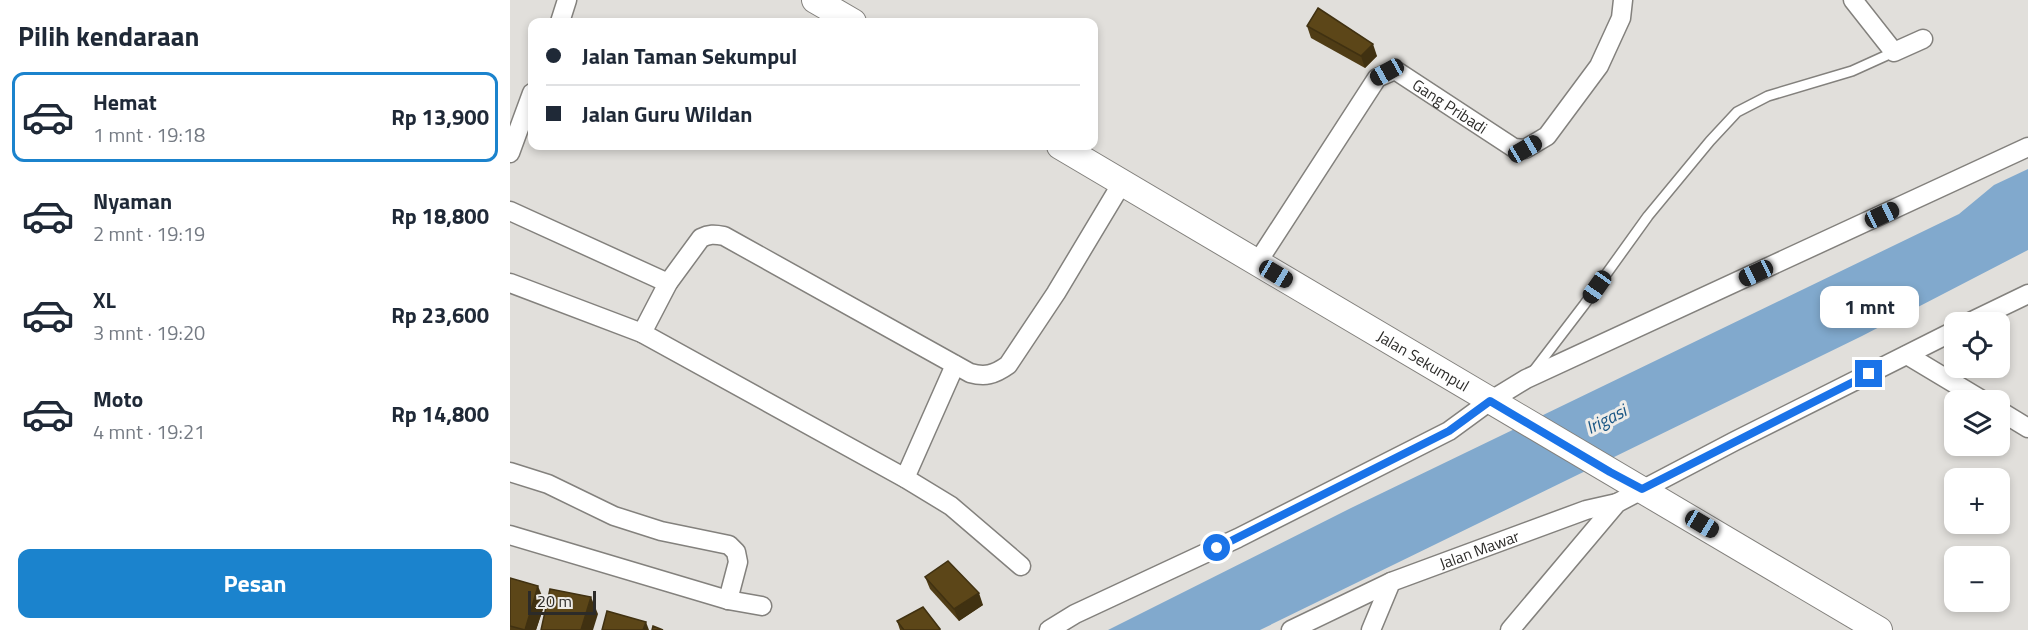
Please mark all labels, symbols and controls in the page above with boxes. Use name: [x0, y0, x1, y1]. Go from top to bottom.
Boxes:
text: Pilih kendaraan: [18, 15, 200, 56]
text: Jalan Taman Sekumpul: [582, 39, 797, 73]
car: [1367, 55, 1407, 89]
street label: Gang Pribadi: [1408, 73, 1492, 139]
text: Hemat: [93, 85, 157, 119]
icon: car: [21, 90, 75, 144]
text: Jalan Guru Wildan: [582, 97, 752, 131]
text: Rp 13,900: [391, 100, 489, 134]
text: 1 mnt · 19:18: [93, 119, 205, 150]
car: [1505, 132, 1545, 166]
text: Nyaman: [93, 184, 172, 218]
icon: car: [21, 189, 75, 243]
text: Rp 18,800: [391, 199, 489, 233]
car: [1862, 199, 1902, 231]
text: 2 mnt · 19:19: [93, 218, 205, 249]
car: [1256, 257, 1296, 291]
car: [1736, 257, 1776, 289]
car: [1579, 267, 1615, 307]
text: XL: [93, 283, 116, 317]
callout: 1 mnt: [1820, 287, 1918, 329]
icon: car: [21, 288, 75, 342]
text: 1 mnt: [1844, 291, 1895, 322]
text: Rp 23,600: [391, 298, 489, 332]
map controls: [1944, 312, 2010, 612]
button: locate: [1944, 312, 2010, 378]
text: 3 mnt · 19:20: [93, 317, 205, 348]
street label: Jalan Sekumpul: [1373, 324, 1474, 397]
route end: [1855, 360, 1882, 387]
text: Moto: [93, 382, 143, 416]
icon: car: [21, 387, 75, 441]
button: layers: [1944, 390, 2010, 456]
water label: Irigasi: [1581, 396, 1633, 441]
text: Rp 14,800: [391, 397, 489, 431]
text: 4 mnt · 19:21: [93, 416, 205, 447]
button: +: [1944, 468, 2010, 534]
car: [1682, 507, 1722, 541]
street label: Jalan Mawar: [1436, 524, 1523, 575]
route start: [1203, 534, 1230, 561]
button: −: [1944, 546, 2010, 612]
button: Pesan: [18, 549, 492, 618]
scale bar: [528, 588, 596, 616]
text: 20 m: [537, 589, 572, 613]

